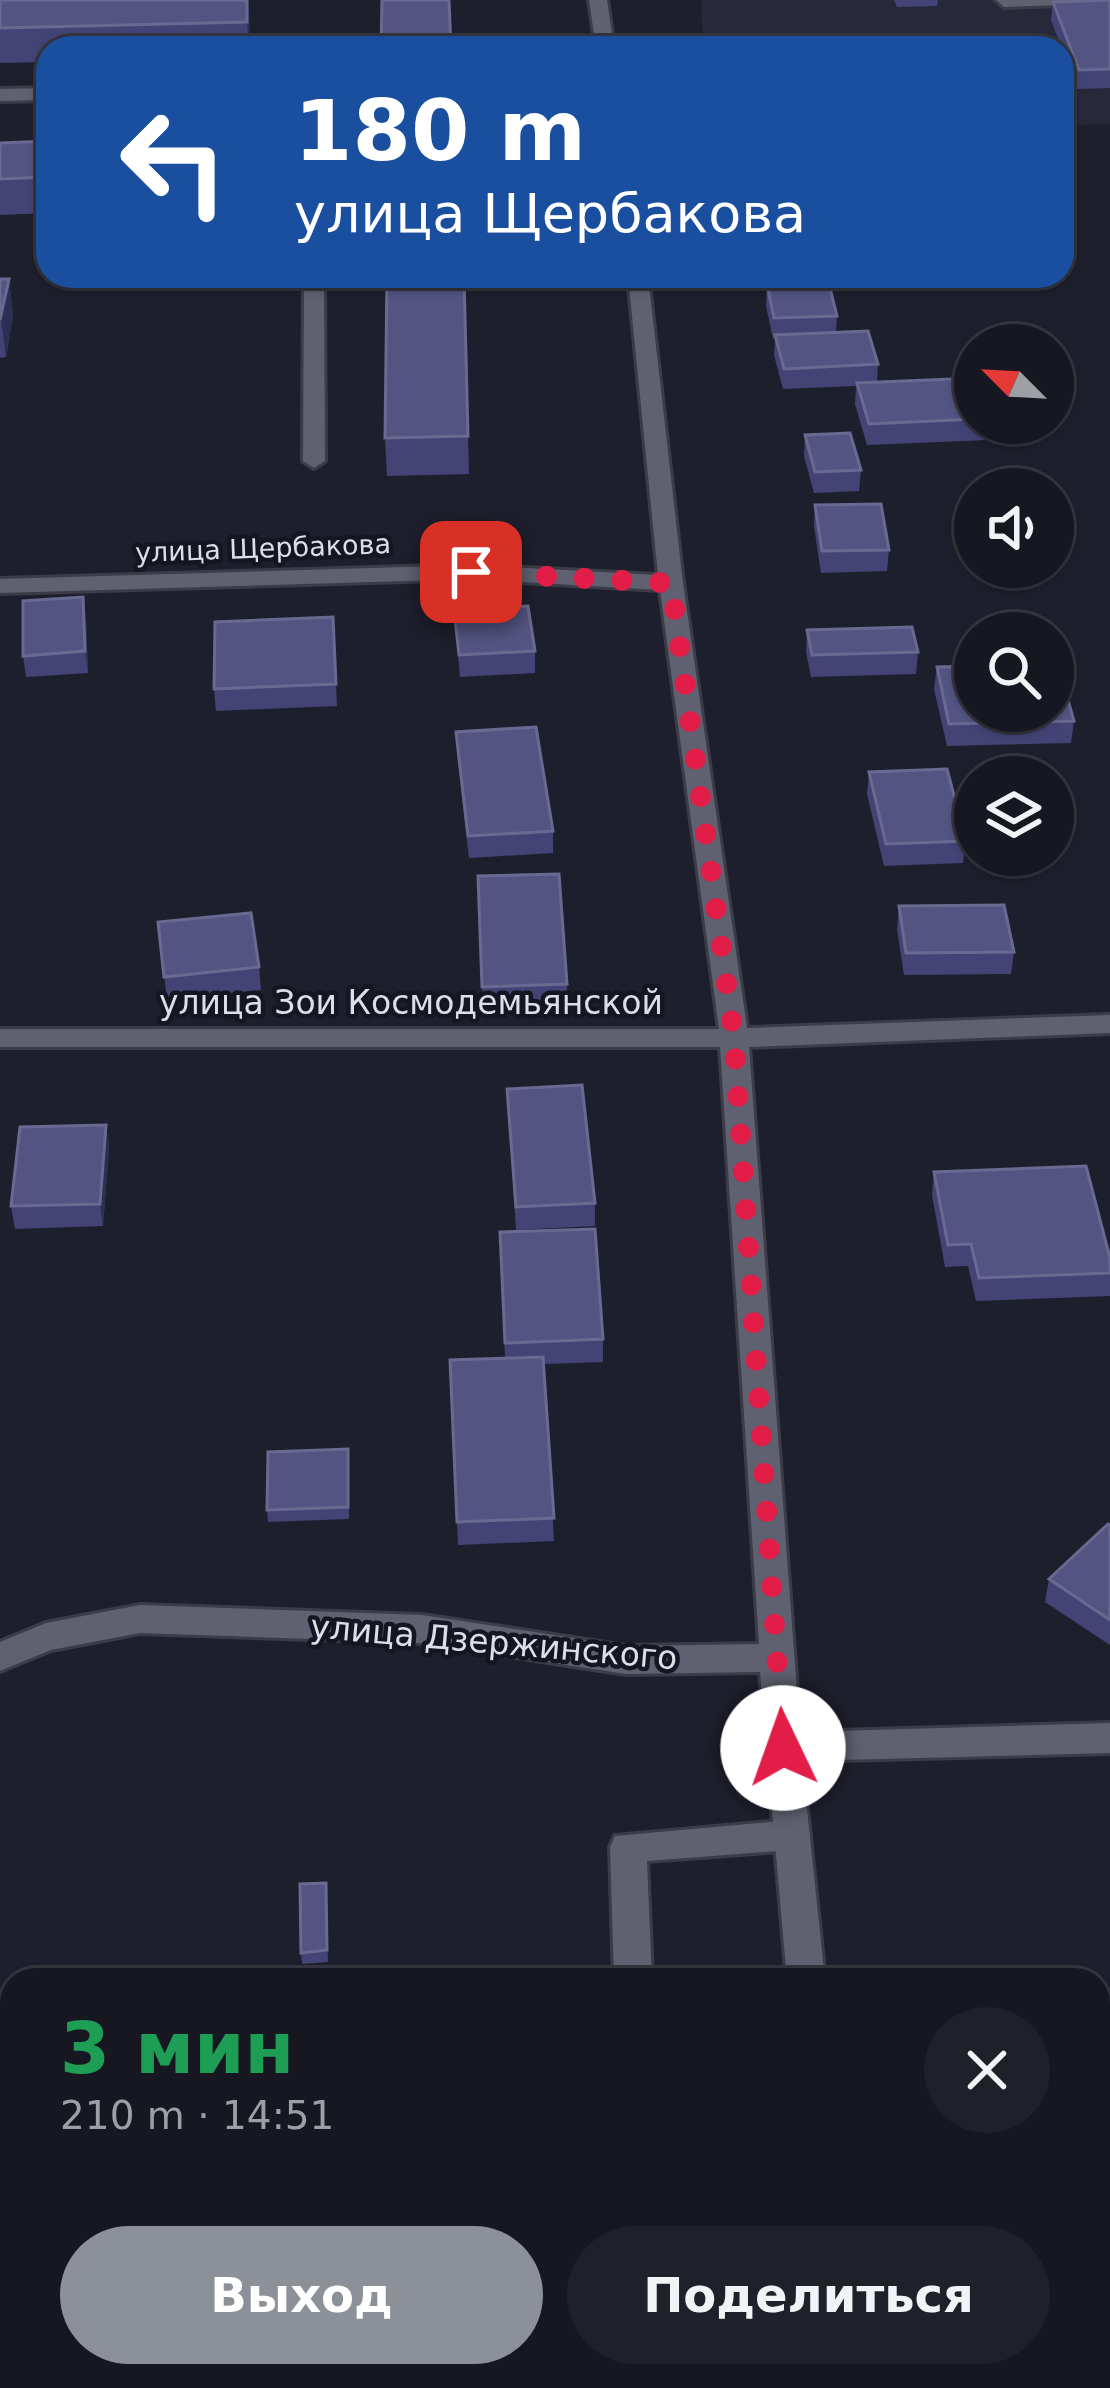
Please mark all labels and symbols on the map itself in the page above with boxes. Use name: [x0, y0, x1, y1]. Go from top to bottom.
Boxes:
north arrow: [954, 324, 1074, 444]
pin: [420, 521, 522, 623]
street label: улица Щербакова: [135, 528, 391, 568]
street label: улица Зои Космодемьянской: [159, 983, 663, 1022]
street label: улица Дзержинского: [309, 1607, 679, 1677]
position arrow: [720, 1685, 846, 1811]

